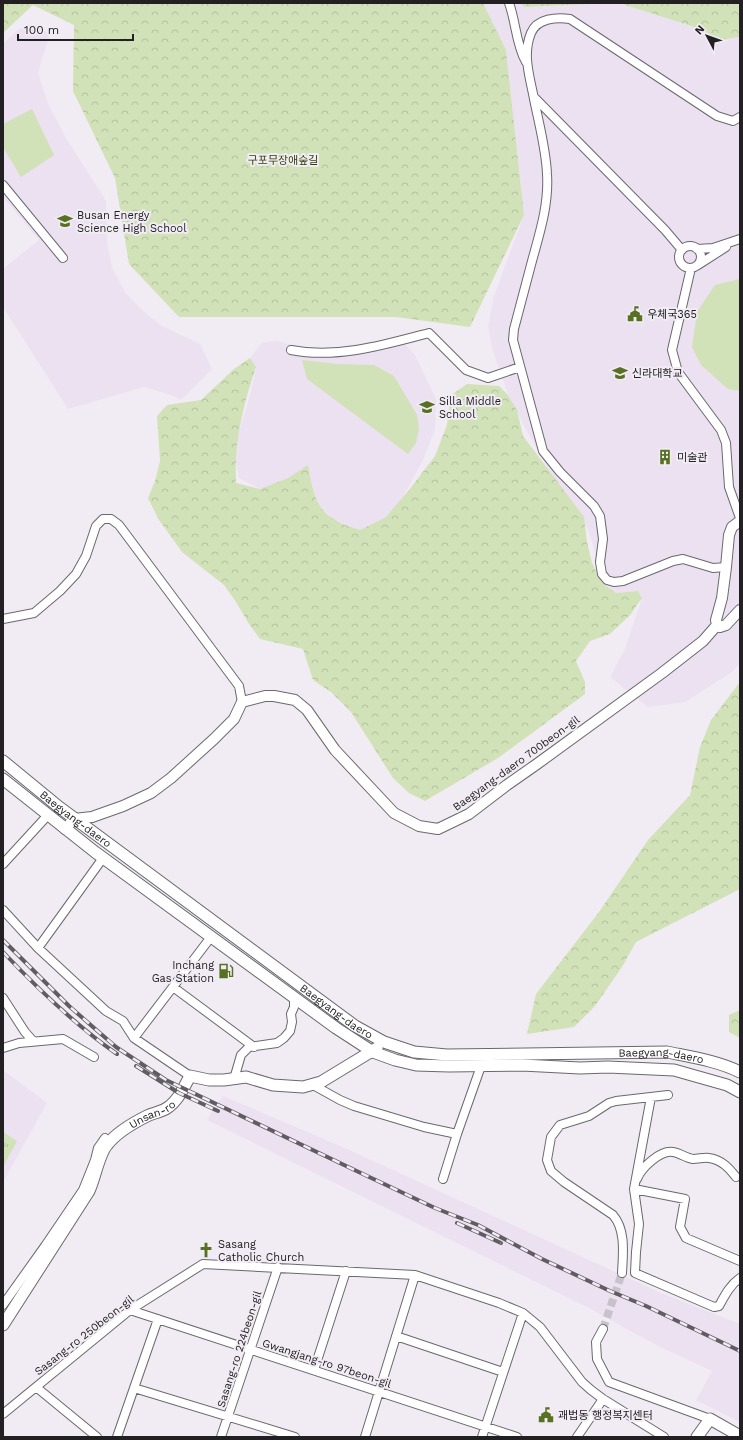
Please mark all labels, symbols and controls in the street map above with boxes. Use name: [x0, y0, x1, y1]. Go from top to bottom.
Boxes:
scale bar: [18, 16, 133, 42]
north arrow: [687, 16, 727, 56]
text: N: [692, 22, 707, 37]
text: 100 m: [24, 23, 59, 37]
park label: 구포무장애숲길: [248, 154, 318, 167]
place label: Busan Energy Science High School: [77, 209, 187, 235]
school or university icon: Busan Energy Science High School: [56, 212, 74, 230]
public building icon: 우체국365: [626, 305, 644, 323]
place label: 우체국365: [647, 308, 697, 321]
school or university icon: 신라대학교: [611, 364, 629, 382]
place label: 신라대학교: [632, 367, 683, 380]
place label: Silla Middle School: [439, 395, 501, 421]
school or university icon: Silla Middle School: [418, 398, 436, 416]
building icon: 미술관: [656, 448, 674, 466]
place label: 미술관: [677, 451, 707, 464]
street label: Baegyang-daero 700beon-gil: [450, 713, 583, 814]
street label: Baegyang-daero: [37, 788, 114, 850]
place label: Inchang Gas Station: [152, 959, 214, 985]
fuel station icon: Inchang Gas Station: [217, 962, 235, 980]
street label: Baegyang-daero: [297, 981, 375, 1041]
street label: Baegyang-daero: [618, 1046, 705, 1066]
street label: Unsan-ro: [127, 1098, 178, 1131]
place label: Sasang Catholic Church: [218, 1238, 304, 1264]
church icon: Sasang Catholic Church: [197, 1241, 215, 1259]
street label: Sasang-ro 224beon-gil: [214, 1289, 265, 1409]
street label: Sasang-ro 250beon-gil: [32, 1292, 137, 1378]
street label: Gwangjang-ro 97beon-gil: [261, 1336, 394, 1391]
public building icon: 괘법동 행정복지센터: [537, 1406, 555, 1424]
place label: 괘법동 행정복지센터: [558, 1409, 653, 1422]

